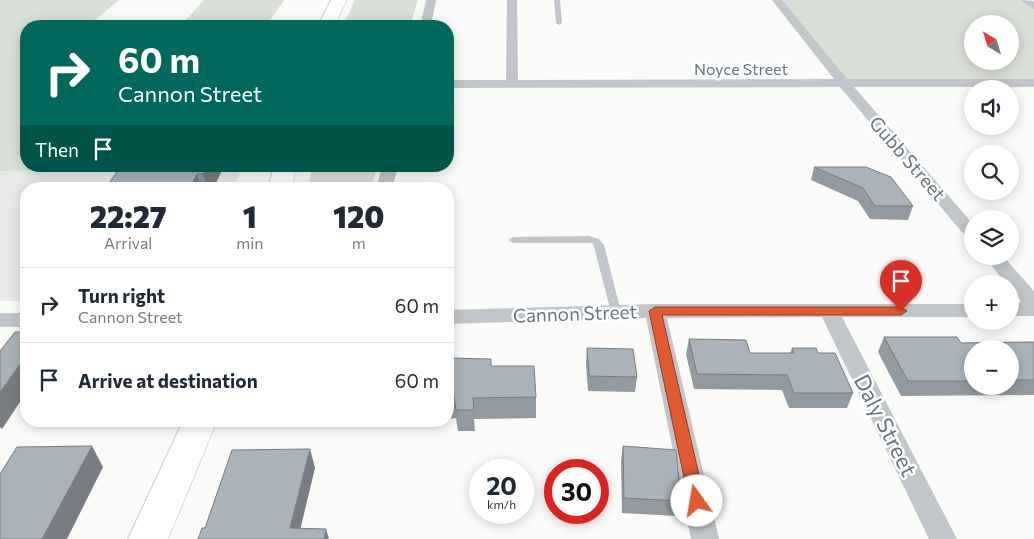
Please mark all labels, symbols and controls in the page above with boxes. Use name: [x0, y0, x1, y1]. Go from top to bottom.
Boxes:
north arrow: [964, 15, 1019, 70]
map controls: [964, 15, 1019, 395]
text: 60 m: [118, 37, 200, 80]
icon: right: [35, 40, 100, 105]
street label: Noyce Street: [694, 59, 788, 78]
text: Cannon Street: [118, 80, 262, 107]
button: sound: [964, 80, 1019, 135]
street label: Gubb Street: [865, 111, 951, 205]
icon: arrive: [89, 135, 117, 163]
text: Then: [35, 138, 79, 161]
button: search: [964, 145, 1019, 200]
text: 22:27: [90, 197, 167, 234]
text: 1: [243, 197, 257, 234]
text: 120: [333, 197, 384, 234]
button: layers: [964, 210, 1019, 265]
text: Arrival: [104, 233, 152, 252]
text: min: [236, 233, 263, 252]
text: m: [352, 233, 366, 252]
pin: [880, 260, 922, 311]
icon: arrive: [887, 267, 915, 295]
button: +: [964, 275, 1019, 330]
text: Turn right: [78, 284, 165, 307]
icon: right: [35, 291, 63, 319]
text: 60 m: [395, 294, 439, 317]
street label: Cannon Street: [512, 299, 638, 327]
text: Cannon Street: [78, 307, 183, 326]
button: −: [964, 340, 1019, 395]
icon: arrive: [35, 366, 63, 394]
text: Arrive at destination: [78, 369, 258, 392]
text: 60 m: [395, 369, 439, 392]
street label: Daly Street: [849, 369, 923, 481]
speed limit sign: 30: [544, 459, 609, 524]
text: 20: [486, 470, 517, 500]
position arrow: [670, 474, 722, 526]
text: km/h: [487, 497, 516, 511]

